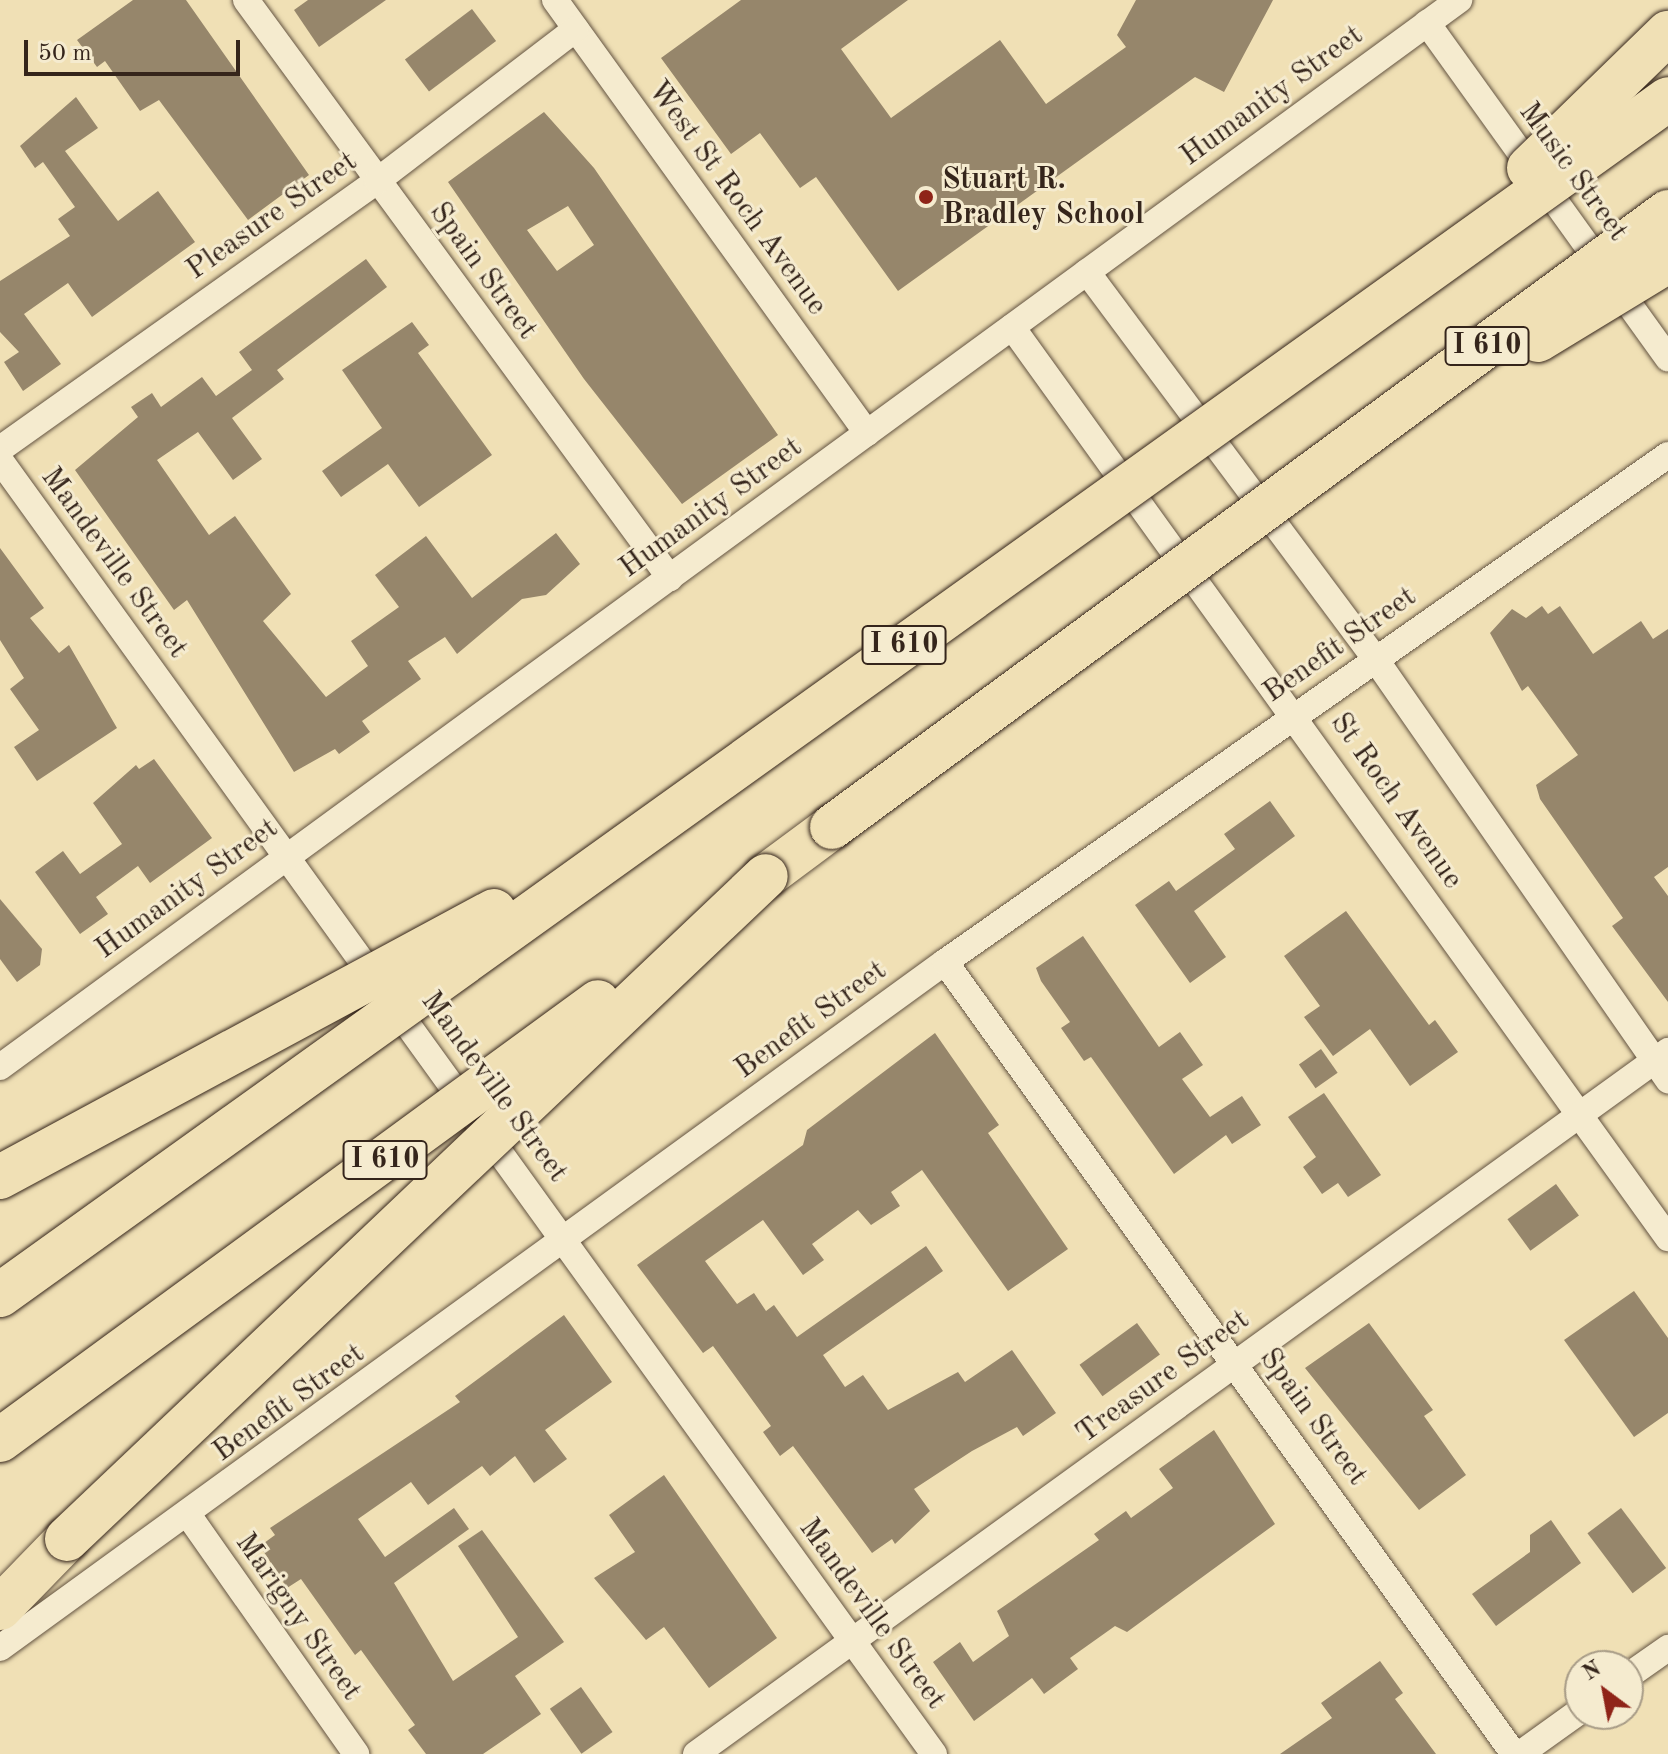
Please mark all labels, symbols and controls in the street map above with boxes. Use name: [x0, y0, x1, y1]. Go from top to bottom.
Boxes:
street label: Humanity Street: [1174, 18, 1370, 174]
scale bar: [28, 24, 244, 74]
text: 50 m: [38, 42, 92, 66]
street label: West St Roch Avenue: [640, 73, 834, 323]
street label: Music Street: [1510, 95, 1636, 249]
street label: Pleasure Street: [180, 144, 364, 288]
place label: Stuart R. Bradley School: [942, 162, 1144, 232]
marker: Stuart R. Bradley School: [917, 188, 935, 206]
street label: Spain Street: [421, 195, 545, 347]
road number: I 610: [1443, 322, 1531, 370]
street label: Humanity Street: [613, 430, 809, 586]
street label: Mandeville Street: [33, 460, 195, 666]
street label: Benefit Street: [1256, 579, 1424, 711]
road number: I 610: [860, 621, 948, 669]
street label: St Roch Avenue: [1322, 706, 1470, 896]
street label: Humanity Street: [89, 811, 285, 967]
street label: Benefit Street: [728, 953, 894, 1087]
street label: Mandeville Street: [413, 984, 575, 1190]
road number: I 610: [341, 1136, 429, 1184]
street label: Treasure Street: [1069, 1302, 1257, 1452]
street label: Benefit Street: [206, 1336, 372, 1470]
street label: Spain Street: [1251, 1341, 1375, 1493]
street label: Mandeville Street: [791, 1511, 953, 1717]
street label: Marigny Street: [227, 1526, 369, 1708]
north arrow: [1564, 1650, 1644, 1730]
text: N: [1579, 1658, 1605, 1685]

